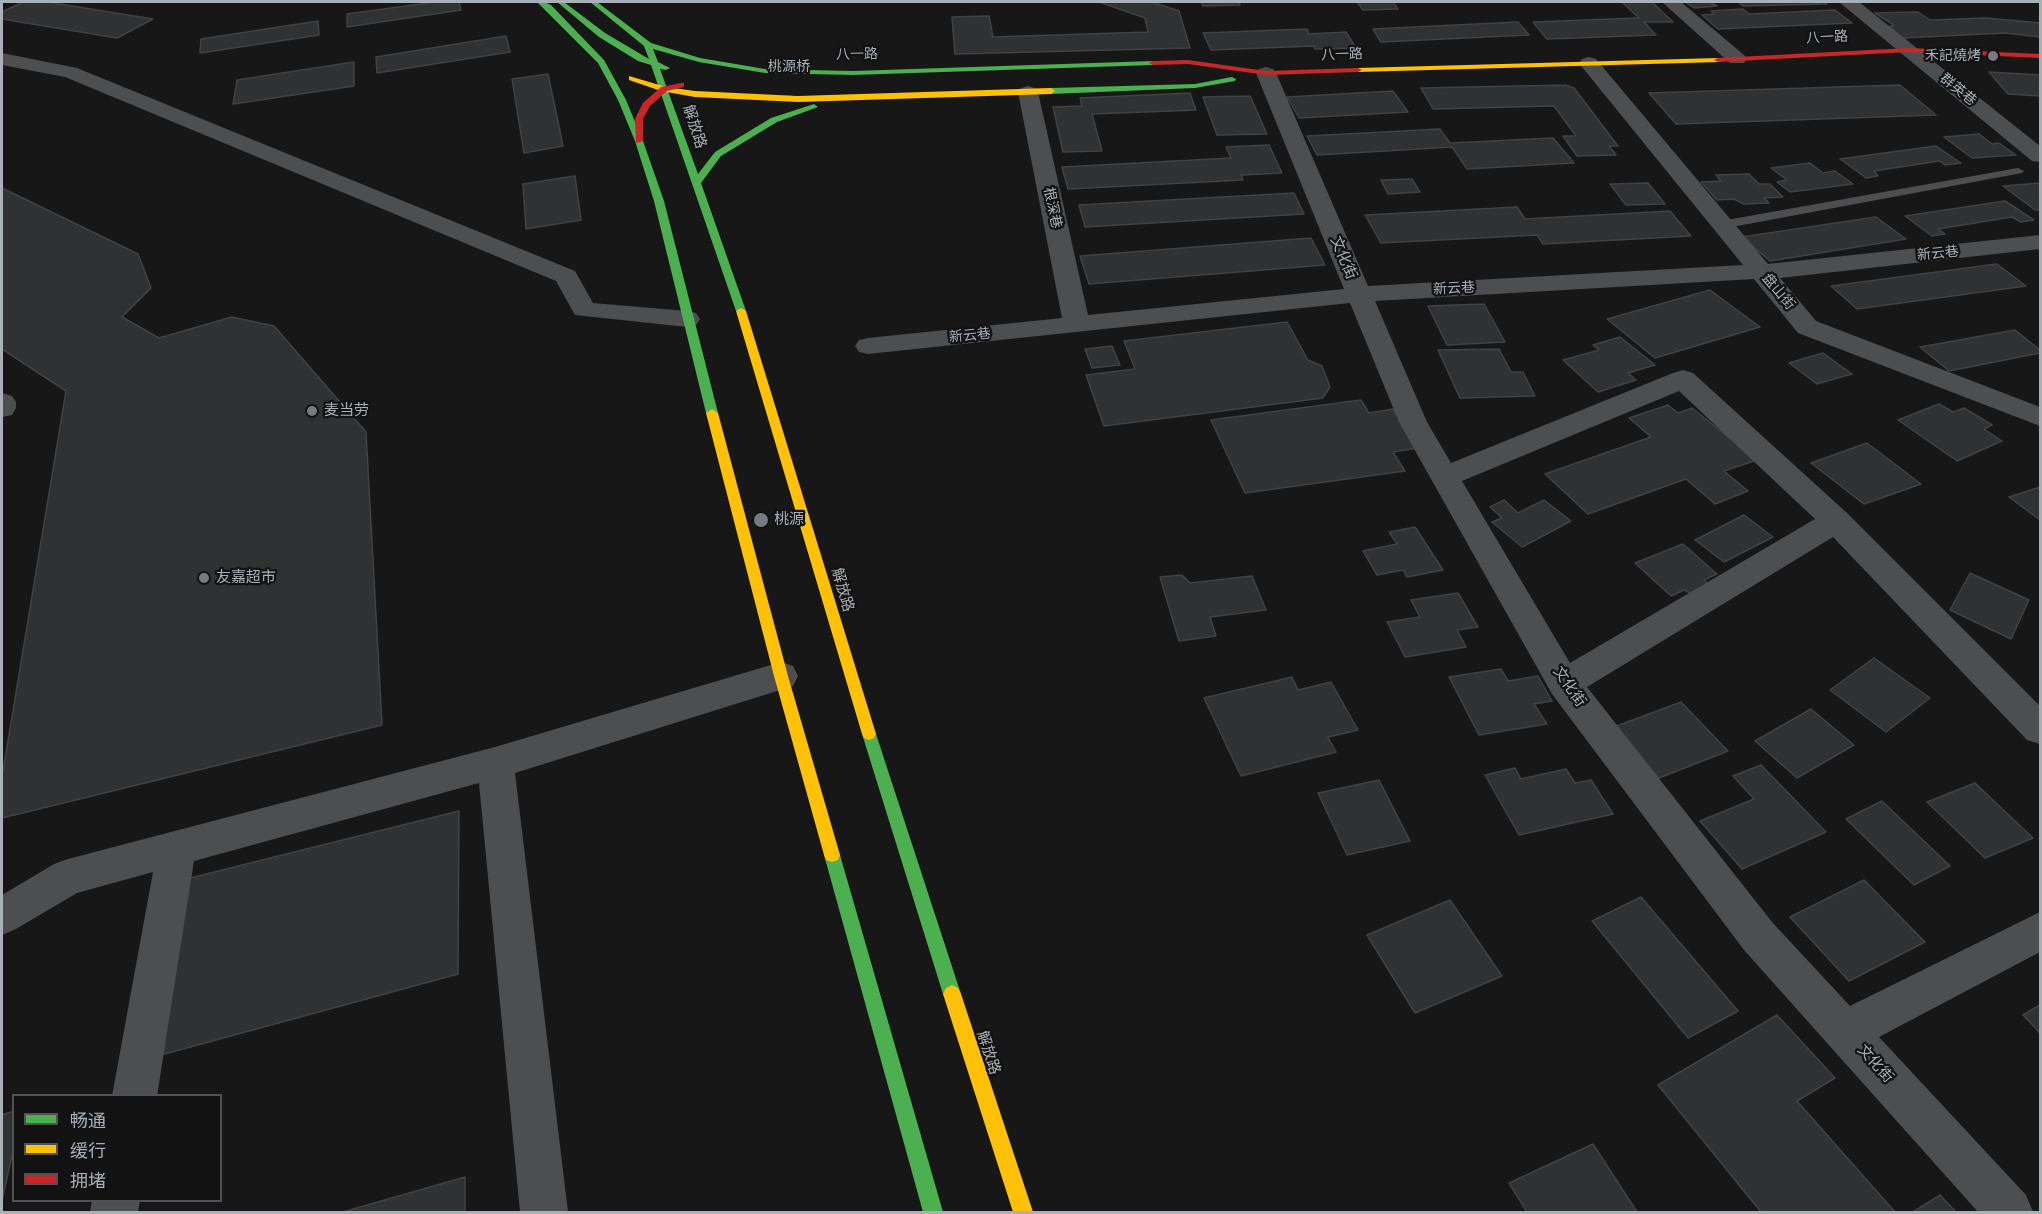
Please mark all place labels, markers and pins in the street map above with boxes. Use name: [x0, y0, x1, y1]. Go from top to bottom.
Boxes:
place label: 禾記燒烤: [1925, 48, 1981, 64]
marker: 禾記燒烤: [1986, 49, 2000, 63]
place label: 麦当劳: [324, 402, 369, 420]
marker: 麦当劳: [305, 404, 319, 418]
marker: 桃源: [752, 511, 770, 529]
place label: 桃源: [774, 511, 804, 529]
place label: 友嘉超市: [216, 569, 276, 587]
marker: 友嘉超市: [197, 571, 211, 585]

